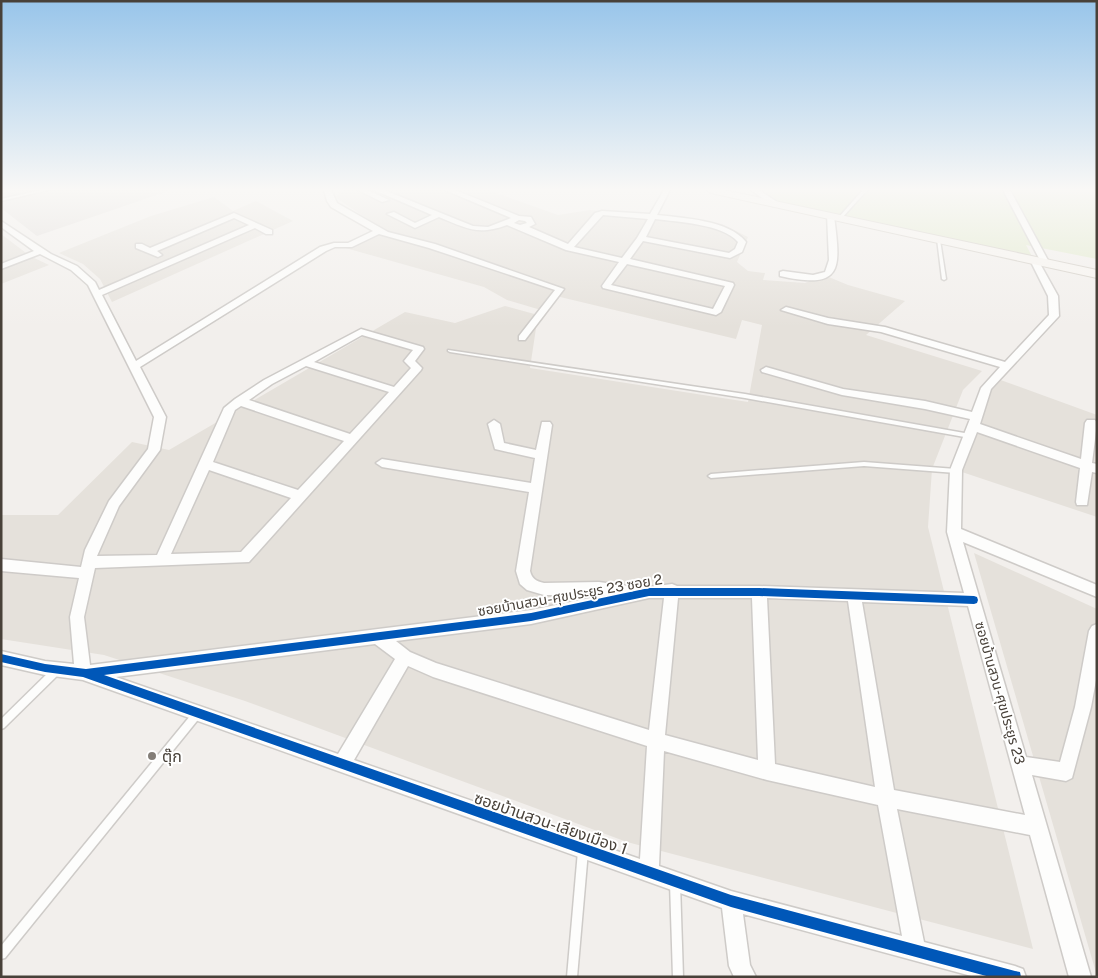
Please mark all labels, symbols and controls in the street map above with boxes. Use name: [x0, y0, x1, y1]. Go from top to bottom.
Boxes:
street label: ซอยบ้านสวน-ศุขประยูร 23 ซอย 2: [476, 571, 664, 620]
street label: ซอยบ้านสวน-ศุขประยูร 23: [971, 620, 1028, 767]
place label: ตุ๊ก: [162, 747, 182, 766]
marker: ตุ๊ก: [146, 750, 158, 762]
street label: ซอยบ้านสวน-เลียงเมือง 1: [472, 788, 630, 859]

